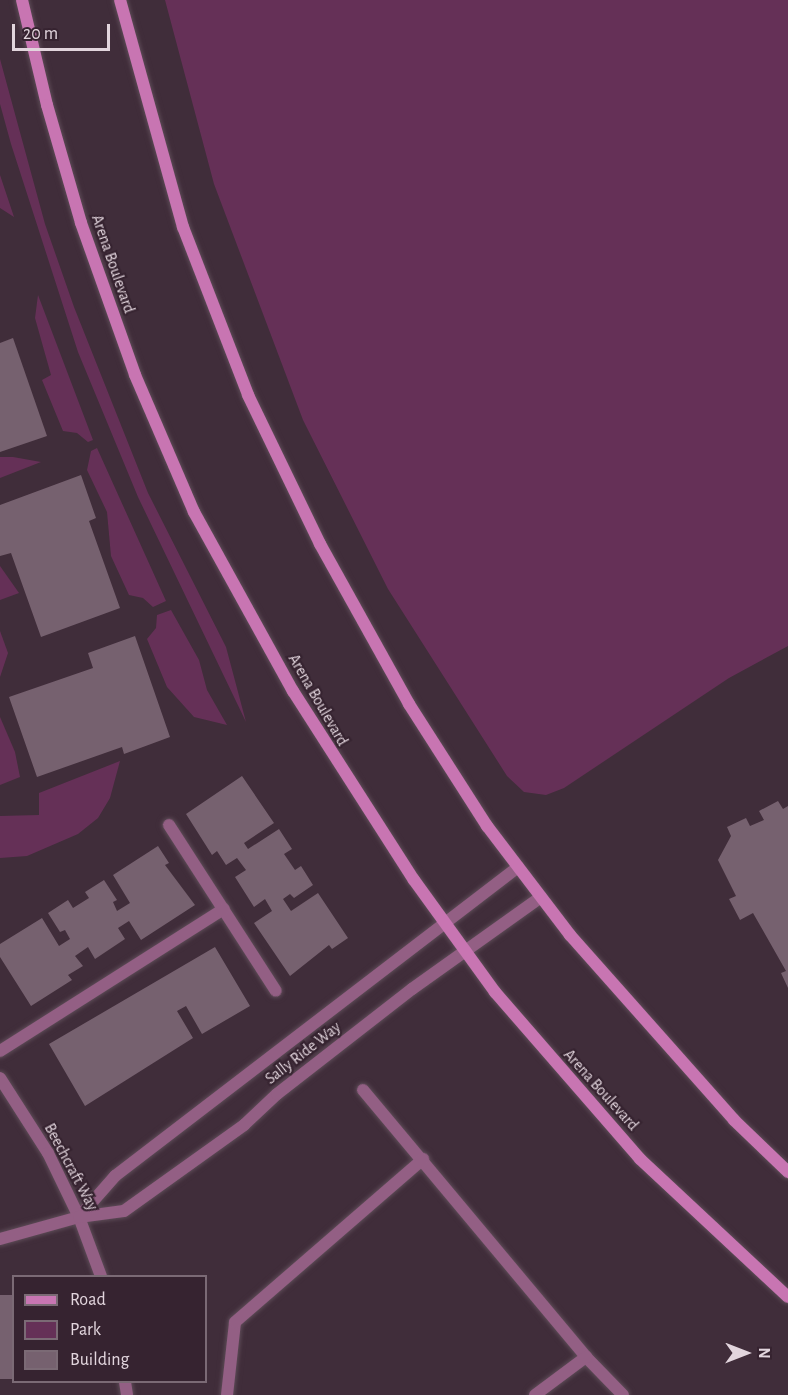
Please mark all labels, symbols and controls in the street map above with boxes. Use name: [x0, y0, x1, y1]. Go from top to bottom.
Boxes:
scale bar: [15, 12, 112, 50]
text: 20 m: [23, 25, 58, 43]
street label: Arena Boulevard: [87, 212, 139, 316]
street label: Arena Boulevard: [284, 651, 352, 749]
street label: Sally Ride Way: [261, 1018, 345, 1088]
street label: Arena Boulevard: [559, 1045, 643, 1135]
street label: Beechcraft Way: [40, 1120, 102, 1214]
legend: [12, 1275, 207, 1383]
text: Road: [70, 1291, 106, 1309]
text: Park: [70, 1321, 101, 1339]
north arrow: [716, 1323, 776, 1383]
text: N: [756, 1347, 772, 1359]
text: Building: [70, 1351, 129, 1369]

